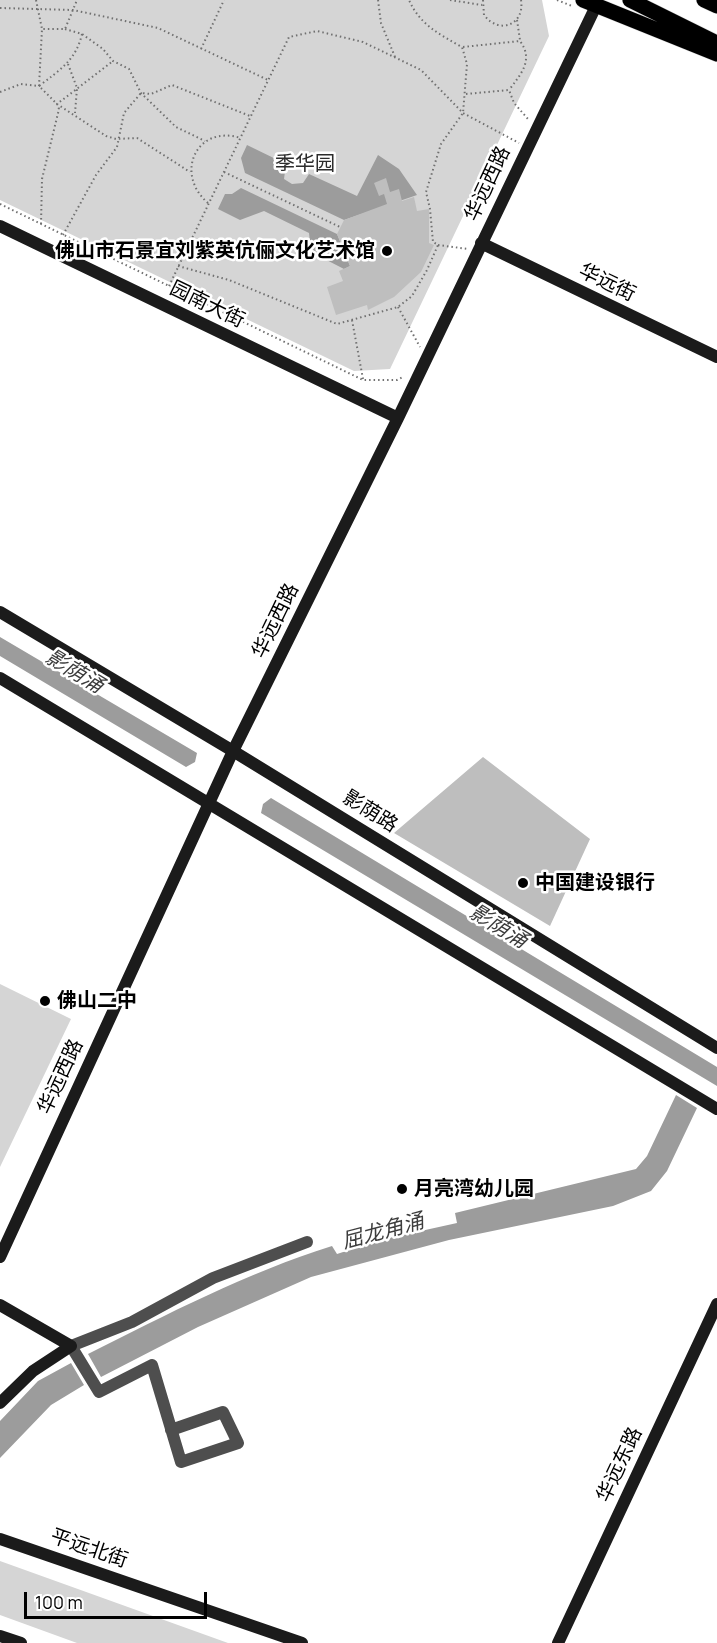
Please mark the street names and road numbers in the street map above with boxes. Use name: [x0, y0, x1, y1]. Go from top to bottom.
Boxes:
street label: 华远西路: [460, 143, 516, 225]
street label: 华远街: [575, 259, 639, 307]
street label: 园南大街: [166, 277, 248, 333]
street label: 华远西路: [248, 580, 304, 662]
street label: 影荫路: [338, 786, 402, 838]
street label: 华远西路: [33, 1036, 89, 1118]
street label: 华远东路: [592, 1424, 648, 1506]
street label: 平远北街: [47, 1525, 131, 1573]

